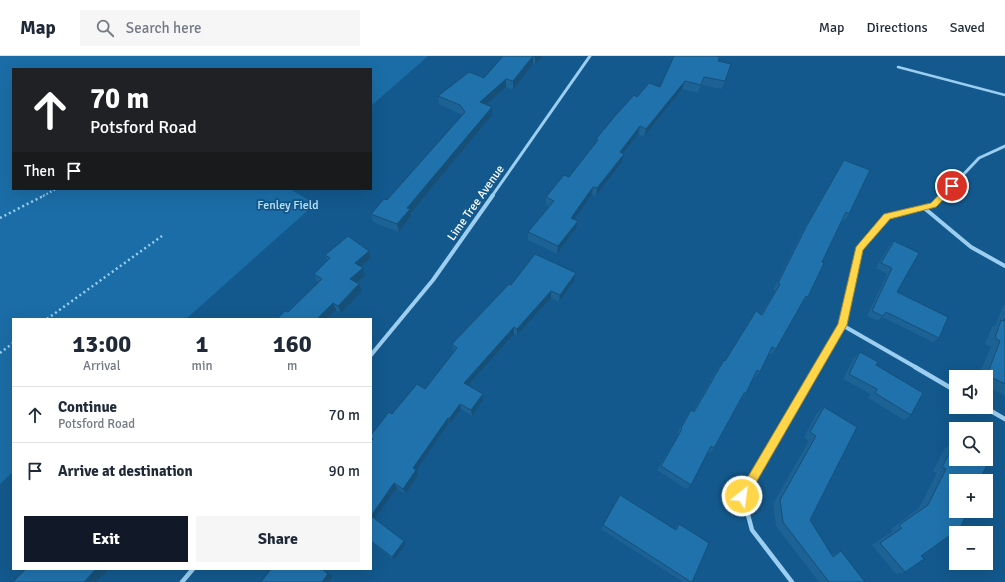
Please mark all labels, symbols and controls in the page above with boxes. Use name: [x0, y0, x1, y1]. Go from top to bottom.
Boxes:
search box: [80, 10, 360, 46]
text: Map: [20, 16, 56, 40]
icon: search: [94, 17, 116, 39]
text: Search here: [126, 19, 201, 37]
text: Map: [819, 19, 845, 36]
text: Directions: [867, 19, 928, 36]
text: Saved: [950, 19, 985, 36]
text: 70 m: [90, 82, 149, 116]
icon: ahead: [24, 84, 76, 136]
text: Potsford Road: [90, 116, 197, 138]
icon: arrive: [63, 160, 85, 182]
text: Then: [24, 162, 55, 180]
street label: Lime Tree Avenue: [444, 162, 508, 244]
pin: [935, 169, 969, 203]
icon: arrive: [941, 175, 963, 197]
park label: Fenley Field: [257, 198, 319, 213]
text: 13:00: [72, 329, 131, 359]
text: 1: [196, 329, 208, 359]
text: 160: [273, 329, 312, 359]
text: Arrival: [83, 358, 120, 374]
text: min: [192, 358, 213, 374]
text: m: [287, 358, 297, 374]
map controls: [949, 370, 993, 570]
button: sound: [949, 370, 993, 414]
text: Continue: [58, 398, 117, 416]
icon: ahead: [24, 404, 46, 426]
text: 70 m: [329, 406, 360, 424]
text: Potsford Road: [58, 416, 135, 432]
button: search: [949, 422, 993, 466]
icon: arrive: [24, 460, 46, 482]
text: Arrive at destination: [58, 462, 193, 480]
text: 90 m: [329, 462, 360, 480]
button: +: [949, 474, 993, 518]
position arrow: [721, 475, 763, 517]
button: Exit: [24, 516, 188, 562]
button: Share: [196, 516, 360, 562]
button: −: [949, 526, 993, 570]

